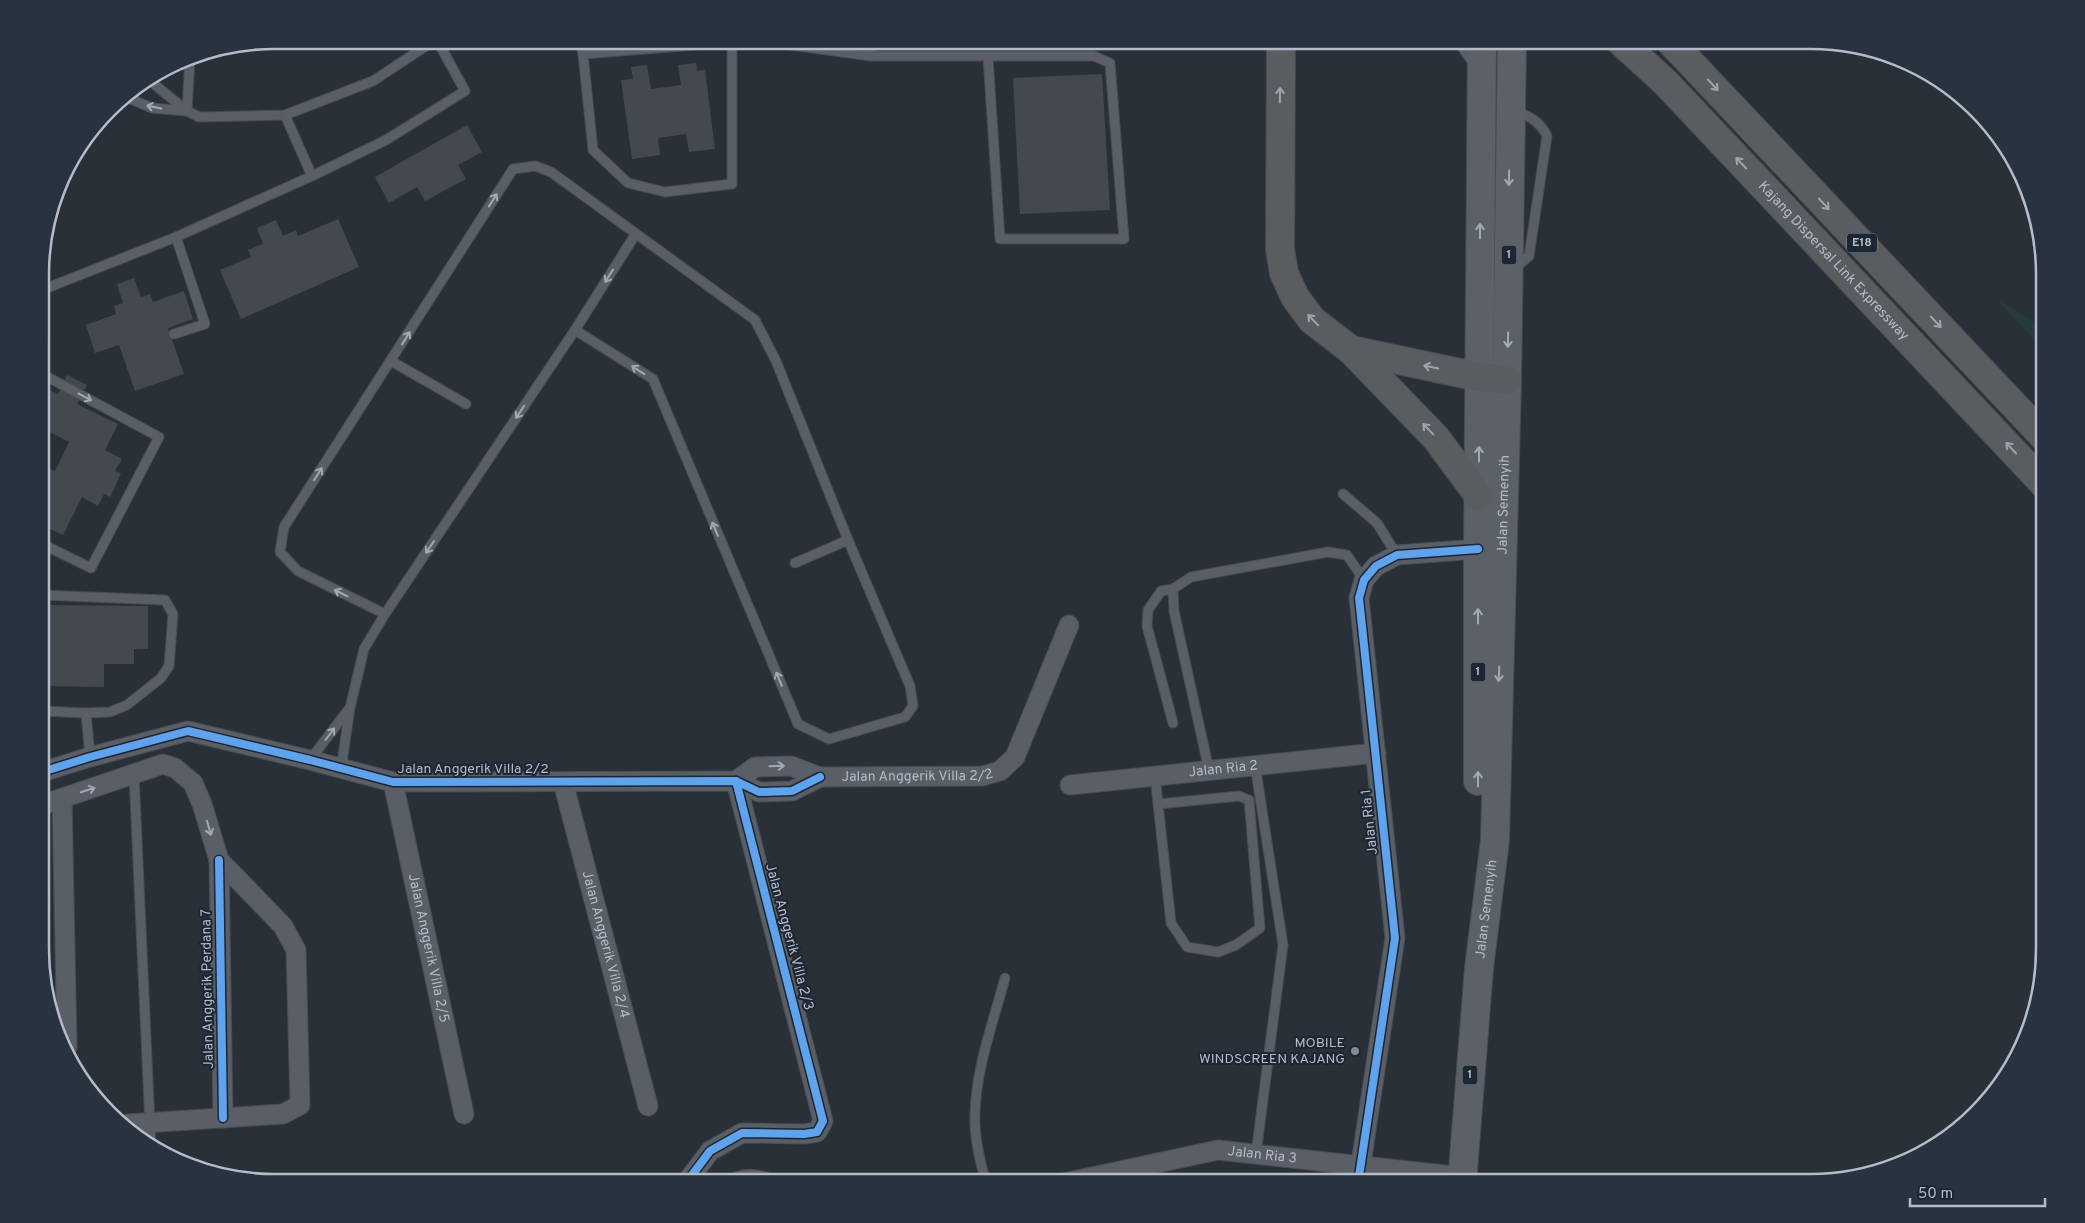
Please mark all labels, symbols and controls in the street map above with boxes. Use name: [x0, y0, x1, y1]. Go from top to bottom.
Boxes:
one-way arrow: [1707, 79, 1719, 92]
one-way arrow: [1275, 87, 1285, 104]
one-way arrow: [146, 102, 162, 111]
one-way arrow: [1735, 156, 1747, 169]
one-way arrow: [1505, 170, 1514, 186]
street label: Kajang Dispersal Link Expressway: [1754, 178, 1913, 344]
one-way arrow: [488, 194, 498, 208]
one-way arrow: [1818, 197, 1830, 210]
one-way arrow: [1475, 223, 1485, 239]
road number: E18: [1847, 234, 1877, 252]
road number: 1: [1502, 246, 1516, 264]
one-way arrow: [604, 269, 614, 283]
one-way arrow: [1307, 314, 1319, 326]
one-way arrow: [1930, 315, 1942, 328]
one-way arrow: [401, 331, 411, 345]
one-way arrow: [1503, 332, 1512, 348]
one-way arrow: [1424, 362, 1440, 371]
one-way arrow: [631, 365, 645, 375]
one-way arrow: [77, 393, 92, 402]
one-way arrow: [515, 405, 525, 419]
one-way arrow: [1422, 423, 1434, 436]
one-way arrow: [2005, 442, 2017, 455]
one-way arrow: [1474, 446, 1484, 462]
street label: Jalan Semenyih: [1494, 455, 1514, 555]
one-way arrow: [313, 468, 323, 482]
one-way arrow: [710, 522, 719, 537]
one-way arrow: [424, 540, 435, 554]
one-way arrow: [334, 587, 349, 597]
one-way arrow: [1473, 609, 1483, 625]
road number: 1: [1470, 662, 1486, 682]
one-way arrow: [1495, 666, 1504, 682]
one-way arrow: [773, 672, 783, 687]
one-way arrow: [324, 728, 335, 741]
street label: Jalan Ria 2: [1188, 757, 1259, 781]
street label: Jalan Anggerik Villa 2/2: [397, 761, 549, 778]
one-way arrow: [768, 761, 784, 771]
street label: Jalan Anggerik Villa 2/2: [841, 765, 995, 785]
one-way arrow: [1473, 771, 1483, 788]
one-way arrow: [80, 784, 96, 794]
street label: Jalan Ria 1: [1358, 788, 1382, 856]
one-way arrow: [205, 819, 215, 835]
street label: Jalan Semenyih: [1472, 859, 1501, 960]
street label: Jalan Anggerik Villa 2/3: [761, 862, 817, 1012]
street label: Jalan Anggerik Villa 2/4: [578, 869, 633, 1020]
street label: Jalan Anggerik Villa 2/5: [404, 872, 453, 1024]
street label: Jalan Anggerik Perdana 7: [198, 909, 218, 1069]
place label: MOBILE WINDSCREEN KAJANG: [1199, 1035, 1345, 1068]
marker: MOBILE WINDSCREEN KAJANG: [1349, 1045, 1361, 1057]
road number: 1: [1462, 1066, 1478, 1084]
street label: Jalan Ria 3: [1227, 1143, 1298, 1167]
scale bar: [1910, 1176, 2045, 1208]
text: 50 m: [1918, 1185, 1953, 1204]

